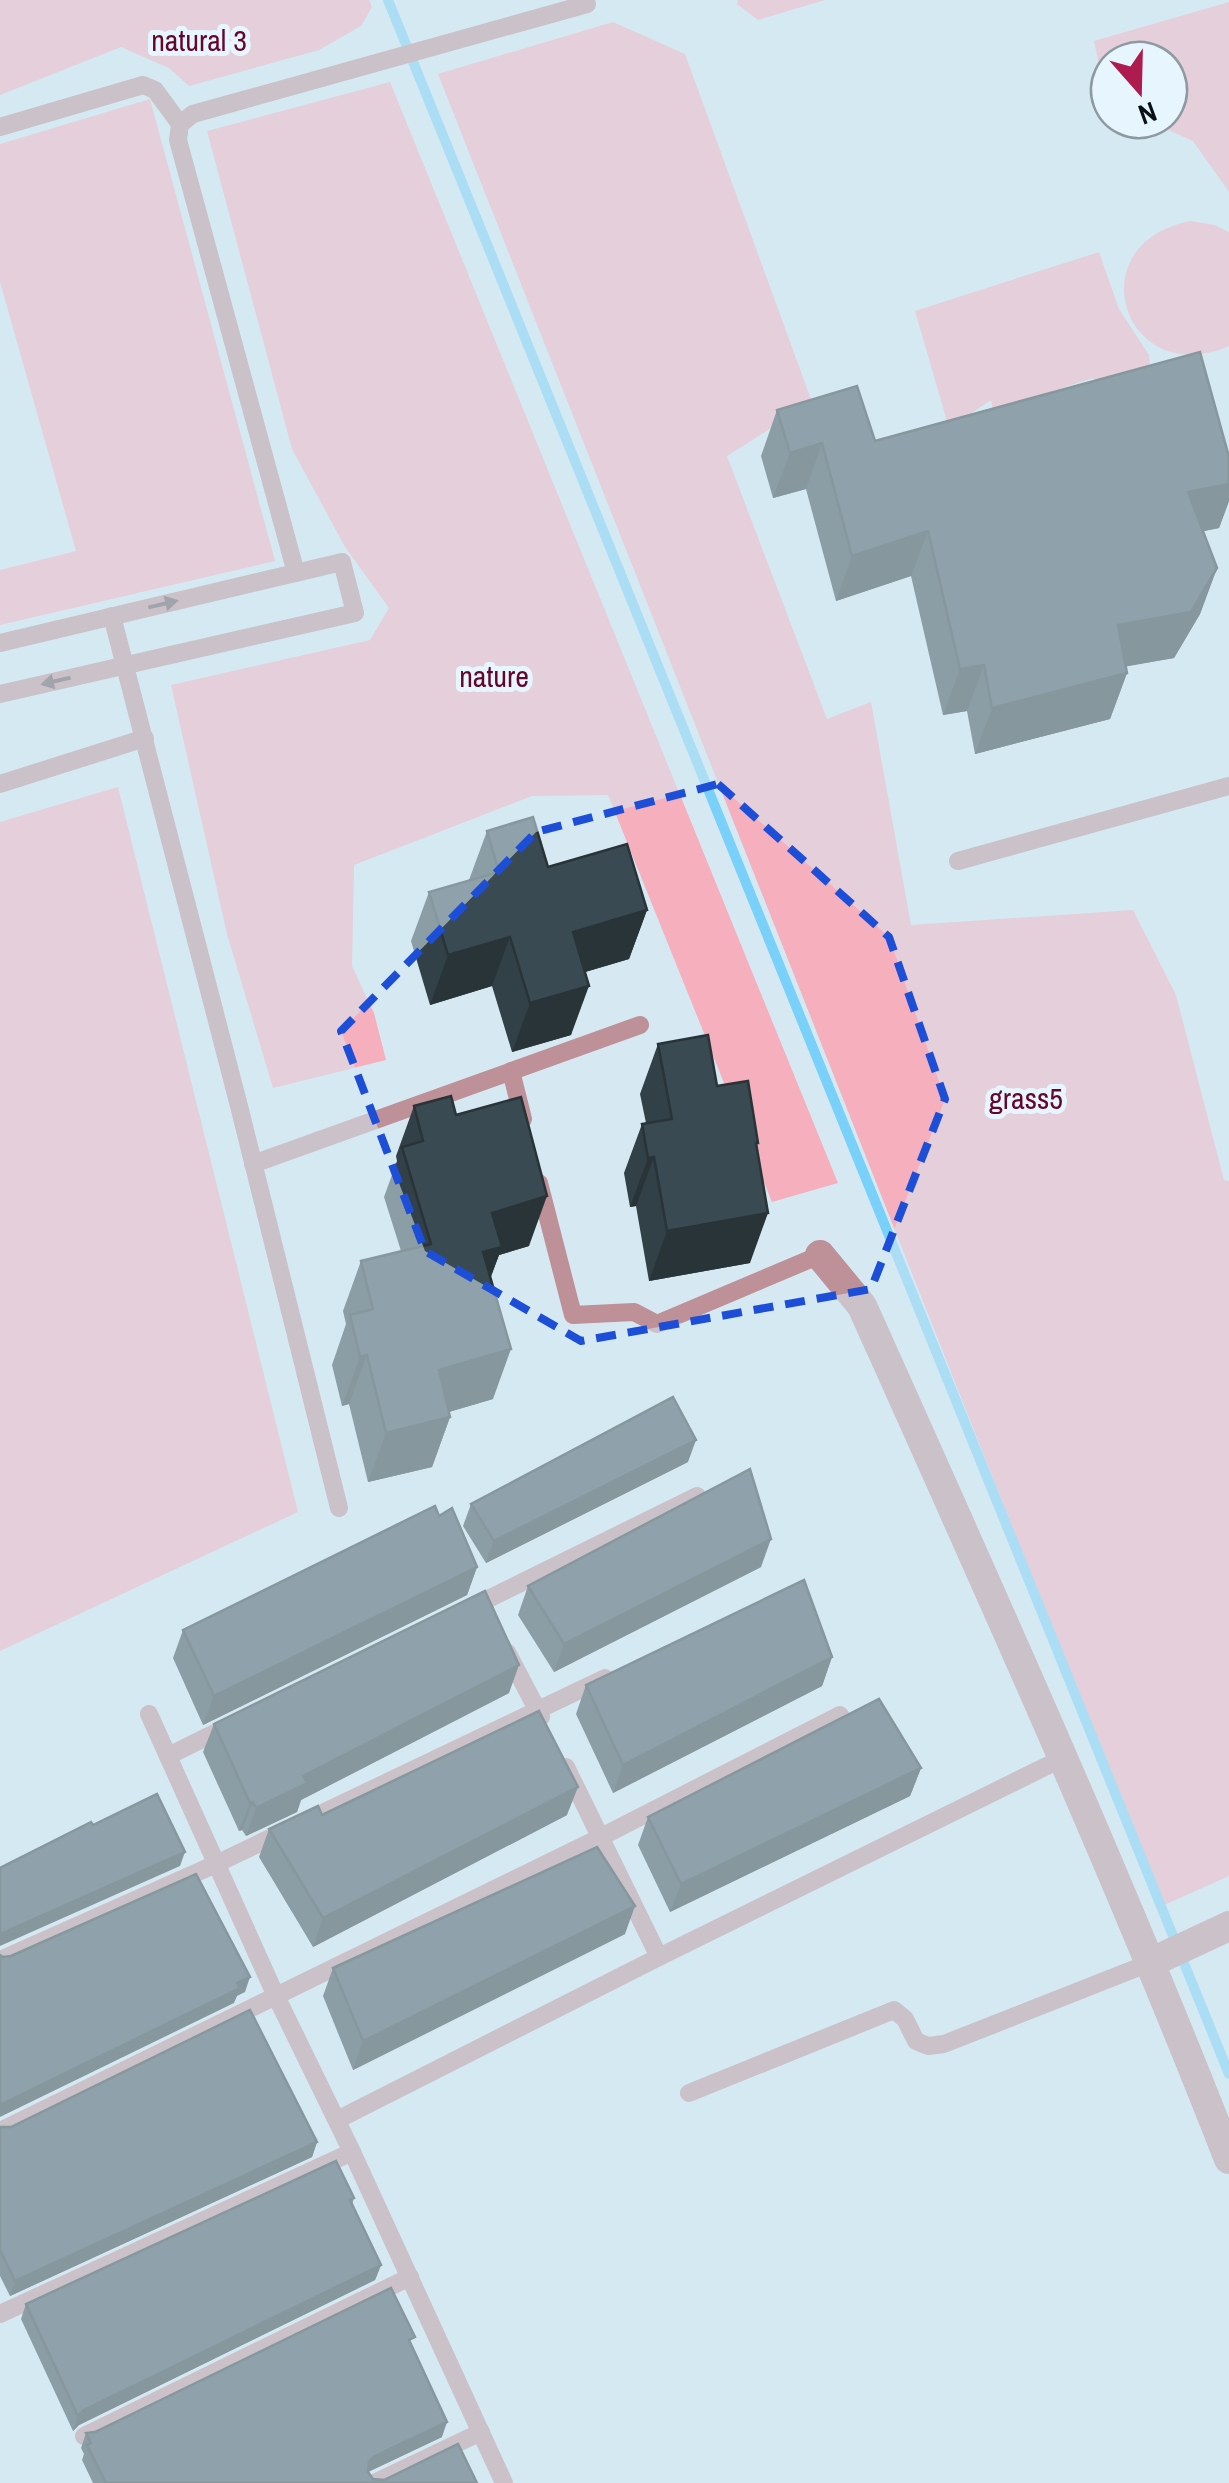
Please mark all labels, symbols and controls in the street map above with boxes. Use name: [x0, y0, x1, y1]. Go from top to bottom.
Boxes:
park label: natural 3: [151, 20, 247, 60]
north arrow: [1089, 40, 1189, 140]
text: N: [1133, 93, 1162, 134]
one-way arrow: [148, 596, 179, 611]
park label: nature: [459, 656, 529, 696]
one-way arrow: [40, 674, 71, 689]
park label: grass5: [989, 1078, 1063, 1118]

